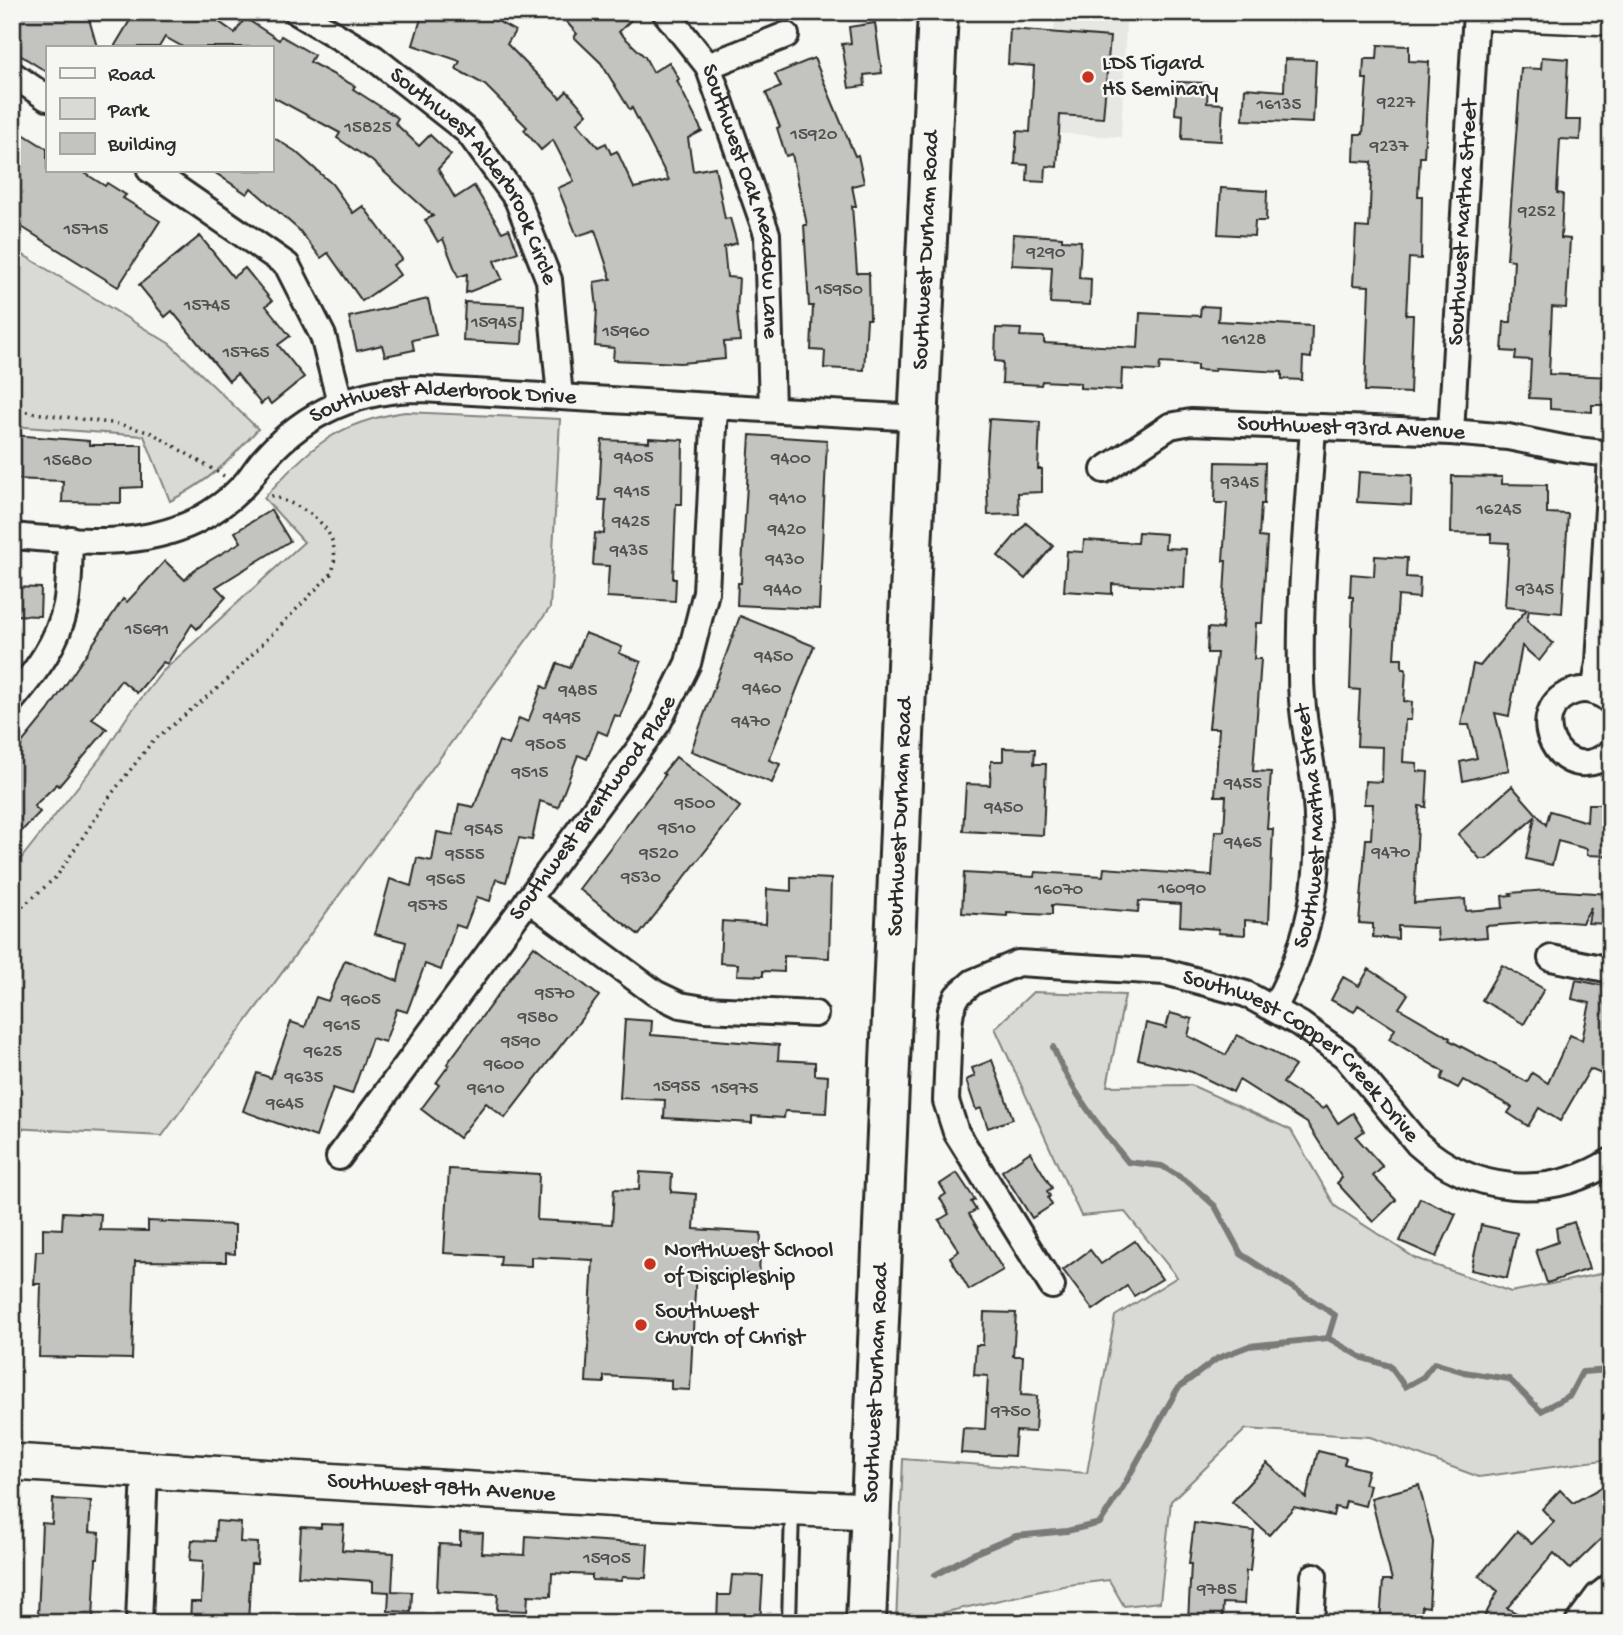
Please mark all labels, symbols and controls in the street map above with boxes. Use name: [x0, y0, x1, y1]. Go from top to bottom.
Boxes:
legend: [46, 46, 273, 172]
place label: LDS Tigard HS Seminary: [1102, 51, 1218, 104]
street label: Southwest Oak Meadow Lane: [695, 61, 784, 340]
street label: Southwest Alderbrook Circle: [384, 62, 563, 290]
text: Road: [108, 64, 156, 89]
marker: LDS Tigard HS Seminary: [1080, 69, 1096, 85]
house number: 9227: [1376, 92, 1416, 115]
house number: 16135: [1256, 94, 1301, 117]
street label: Southwest Martha Street: [1443, 97, 1484, 346]
text: Park: [107, 100, 151, 125]
house number: 15825: [343, 117, 392, 140]
house number: 15920: [789, 124, 838, 147]
street label: Southwest Durham Road: [907, 129, 946, 371]
text: Building: [107, 134, 177, 159]
house number: 9237: [1369, 136, 1409, 159]
house number: 9252: [1517, 201, 1556, 224]
house number: 15715: [62, 219, 109, 242]
house number: 9290: [1025, 242, 1066, 265]
house number: 15950: [814, 279, 863, 302]
house number: 15745: [183, 295, 230, 318]
house number: 15945: [470, 312, 517, 335]
house number: 15960: [601, 321, 650, 344]
house number: 16128: [1221, 329, 1266, 352]
house number: 15765: [221, 342, 270, 365]
street label: Southwest Alderbrook Drive: [305, 375, 578, 430]
street label: Southwest 93rd Avenue: [1237, 410, 1467, 447]
house number: 9405: [613, 447, 654, 470]
house number: 9400: [770, 448, 811, 471]
house number: 15680: [43, 450, 92, 473]
house number: 9345: [1220, 472, 1259, 495]
house number: 9415: [613, 481, 650, 504]
house number: 9410: [769, 488, 807, 511]
house number: 16245: [1475, 499, 1522, 522]
house number: 9425: [611, 511, 650, 534]
house number: 9420: [767, 519, 807, 542]
house number: 9435: [609, 540, 648, 563]
house number: 9430: [764, 549, 805, 572]
house number: 9440: [763, 579, 802, 602]
house number: 9345: [1515, 579, 1554, 602]
house number: 15691: [124, 619, 169, 642]
house number: 9450: [753, 646, 794, 669]
house number: 9460: [742, 678, 782, 701]
house number: 9485: [558, 680, 597, 703]
street label: Southwest Brentwood Place: [504, 690, 684, 926]
street label: Southwest Durham Road: [882, 695, 919, 937]
street label: Southwest Martha Street: [1288, 701, 1331, 952]
house number: 9495: [542, 707, 581, 730]
house number: 9470: [730, 711, 771, 734]
house number: 9505: [525, 734, 566, 757]
house number: 9515: [510, 762, 549, 785]
house number: 9455: [1223, 773, 1262, 796]
house number: 9500: [673, 793, 716, 816]
house number: 9450: [983, 797, 1024, 820]
house number: 9510: [657, 818, 696, 841]
house number: 9545: [464, 819, 503, 842]
house number: 9465: [1223, 832, 1262, 855]
house number: 9470: [1370, 842, 1411, 865]
house number: 9520: [638, 843, 679, 866]
house number: 9555: [444, 844, 485, 867]
house number: 9530: [620, 867, 661, 890]
house number: 9565: [425, 869, 466, 892]
house number: 16090: [1157, 878, 1206, 901]
house number: 16070: [1034, 879, 1084, 902]
house number: 9575: [407, 895, 448, 918]
street label: Southwest Copper Creek Drive: [1179, 964, 1426, 1149]
house number: 9570: [534, 983, 575, 1006]
house number: 9605: [340, 989, 381, 1012]
house number: 9580: [517, 1007, 559, 1030]
house number: 9615: [323, 1015, 360, 1038]
house number: 9590: [500, 1031, 541, 1054]
house number: 9625: [303, 1041, 342, 1064]
house number: 9600: [483, 1054, 525, 1077]
house number: 9635: [283, 1067, 324, 1090]
house number: 15955: [652, 1076, 701, 1099]
house number: 9610: [466, 1078, 505, 1101]
house number: 15975: [710, 1078, 759, 1101]
house number: 9645: [265, 1093, 304, 1116]
place label: Northwest School of Discipleship: [664, 1238, 834, 1291]
marker: Northwest School of Discipleship: [642, 1256, 658, 1272]
street label: Southwest Durham Road: [858, 1262, 895, 1503]
place label: Southwest Church of Christ: [655, 1299, 806, 1352]
marker: Southwest Church of Christ: [633, 1317, 649, 1333]
house number: 9750: [990, 1401, 1031, 1424]
street label: Southwest 98th Avenue: [326, 1468, 557, 1509]
house number: 15905: [582, 1548, 631, 1571]
house number: 9785: [1196, 1579, 1237, 1602]

